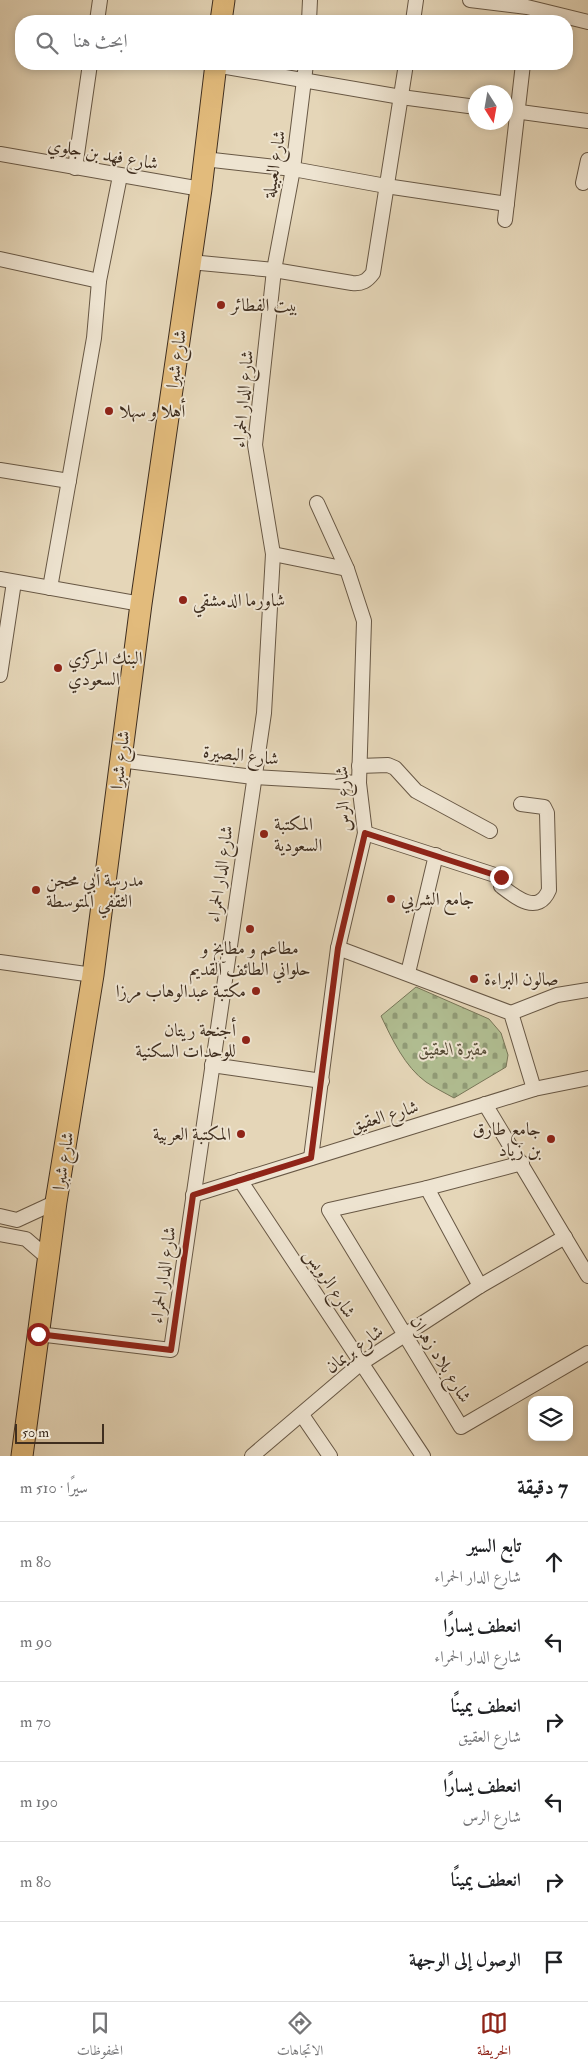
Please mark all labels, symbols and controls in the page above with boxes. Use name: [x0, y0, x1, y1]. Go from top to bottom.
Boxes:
search box: [15, 15, 573, 70]
icon: search: [33, 29, 61, 57]
text: ابحث هنا: [73, 29, 128, 53]
north arrow: [468, 85, 513, 130]
street label: شارع العبيلة: [258, 129, 294, 201]
street label: شارع فهد بن جلوي: [45, 133, 160, 178]
place label: بيت الفطائر: [229, 294, 298, 317]
marker: بيت الفطائر: [215, 299, 227, 311]
street label: شارع شبرا: [161, 328, 195, 390]
street label: شارع الدار الحمراء: [228, 349, 262, 449]
place label: أهلا و سهلا: [119, 398, 186, 423]
marker: أهلا و سهلا: [103, 405, 115, 417]
place label: شاورما الدمشقي: [193, 589, 285, 618]
marker: شاورما الدمشقي: [177, 594, 189, 606]
place label: البنك المركزي السعودي: [68, 647, 143, 694]
marker: البنك المركزي السعودي: [52, 662, 64, 674]
street label: شارع شبرا: [105, 729, 138, 791]
street label: شارع البصيرة: [202, 740, 280, 774]
street label: شارع الرس: [330, 765, 360, 833]
place label: المكتبة السعودية: [274, 813, 323, 857]
street label: شارع الدار الحمراء: [202, 824, 242, 924]
marker: المكتبة السعودية: [258, 828, 270, 840]
route end: [490, 866, 513, 889]
place label: مدرسة أبي محجن الثقفي المتوسطة: [46, 867, 144, 919]
marker: مدرسة أبي محجن الثقفي المتوسطة: [30, 884, 42, 896]
place label: جامع الشربي: [401, 888, 474, 915]
marker: جامع الشربي: [385, 893, 397, 905]
marker: مطاعم و مطابخ و حلواني الطائف القديم: [244, 923, 256, 935]
place label: مطاعم و مطابخ و حلواني الطائف القديم: [189, 937, 311, 985]
place label: صالون البراءة: [484, 968, 558, 991]
marker: صالون البراءة: [468, 973, 480, 985]
place label: مكتبة عبدالوهاب مرزا: [116, 980, 246, 1004]
marker: مكتبة عبدالوهاب مرزا: [250, 985, 262, 997]
place label: أجنحة ريتان للوحدات السكنية: [135, 1017, 237, 1063]
marker: أجنحة ريتان للوحدات السكنية: [240, 1034, 252, 1046]
park label: مقبرة العقيق: [418, 1038, 488, 1061]
street label: شارع العقيق: [347, 1095, 422, 1141]
place label: جامع طارق بن زياد: [472, 1118, 542, 1162]
place label: المكتبة العربية: [153, 1123, 231, 1146]
marker: المكتبة العربية: [235, 1128, 247, 1140]
street label: شارع شبرا: [48, 1130, 82, 1193]
marker: جامع طارق بن زياد: [545, 1133, 557, 1145]
street label: شارع الدار الحمراء: [145, 1225, 185, 1325]
street label: شارع الرويس: [296, 1244, 360, 1324]
street label: شارع بلاد زهران: [402, 1311, 476, 1409]
street label: شارع بريمان: [320, 1320, 390, 1381]
route start: [27, 1323, 50, 1346]
map controls: [528, 1396, 573, 1441]
button: layers: [528, 1396, 573, 1441]
scale bar: [15, 1421, 104, 1444]
text: 50 m: [22, 1424, 49, 1441]
text: 7 دقيقة: [517, 1474, 568, 1501]
text: سيرًا · 510 m: [20, 1478, 88, 1498]
text: تابع السير: [467, 1534, 521, 1558]
icon: ahead: [540, 1548, 568, 1576]
text: 80 m: [20, 1552, 52, 1572]
text: شارع الدار الحمراء: [434, 1567, 521, 1587]
text: انعطف يسارًا: [443, 1614, 521, 1638]
icon: left: [540, 1628, 568, 1656]
text: 90 m: [20, 1632, 52, 1652]
text: شارع الدار الحمراء: [434, 1647, 521, 1667]
text: انعطف يمينًا: [451, 1694, 521, 1718]
icon: right: [540, 1708, 568, 1736]
text: 70 m: [20, 1712, 51, 1732]
text: شارع العقيق: [458, 1727, 521, 1747]
text: انعطف يسارًا: [443, 1774, 521, 1798]
icon: left: [540, 1788, 568, 1816]
text: 190 m: [20, 1792, 58, 1812]
text: شارع الرس: [462, 1807, 521, 1827]
text: انعطف يمينًا: [451, 1868, 521, 1892]
icon: right: [540, 1868, 568, 1896]
text: 80 m: [20, 1872, 52, 1892]
text: الوصول إلى الوجهة: [409, 1948, 521, 1972]
icon: arrive: [540, 1948, 568, 1976]
tab: المحفوظات: [77, 2009, 123, 2064]
tab: الاتجاهات: [277, 2009, 323, 2064]
tab: الخريطة: [477, 2009, 511, 2064]

